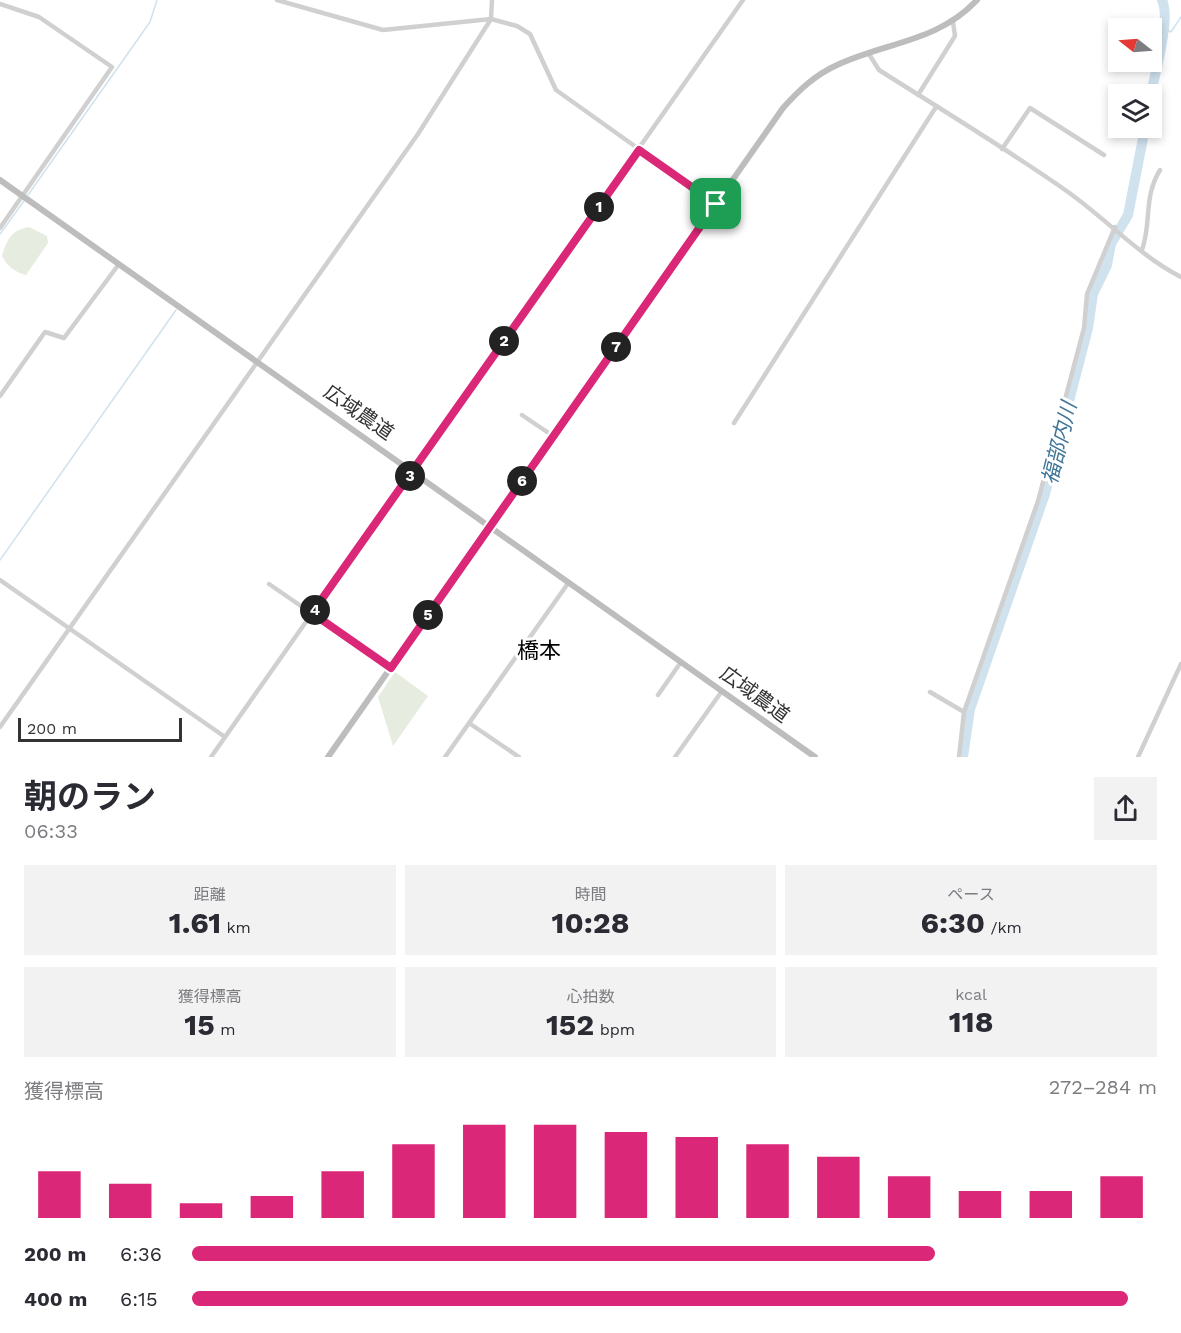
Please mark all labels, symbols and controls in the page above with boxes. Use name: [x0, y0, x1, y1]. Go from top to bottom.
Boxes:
north arrow: [1108, 18, 1162, 72]
map controls: [1108, 18, 1162, 138]
button: layers: [1108, 84, 1162, 138]
pin: [690, 178, 741, 229]
icon: arrive: [699, 187, 732, 220]
pin: 1: [584, 192, 614, 222]
text: 1: [596, 197, 602, 216]
pin: 2: [489, 326, 519, 356]
text: 2: [499, 331, 509, 350]
pin: 7: [601, 332, 631, 362]
text: 7: [611, 337, 621, 356]
street label: 広域農道: [319, 379, 399, 445]
water label: 福部内川: [1037, 397, 1082, 487]
pin: 3: [395, 461, 425, 491]
text: 3: [405, 466, 415, 485]
pin: 6: [507, 466, 537, 496]
text: 6: [517, 471, 527, 490]
pin: 4: [300, 595, 330, 625]
text: 4: [310, 600, 320, 619]
pin: 5: [413, 600, 443, 630]
text: 5: [423, 605, 433, 624]
district label: 橋本: [517, 638, 561, 663]
street label: 広域農道: [716, 661, 794, 727]
scale bar: [18, 715, 182, 742]
text: 200 m: [27, 719, 77, 738]
text: 朝のラン: [24, 777, 156, 816]
button: share: [1094, 777, 1157, 840]
text: 06:33: [24, 819, 78, 843]
text: 距離: [194, 885, 226, 904]
text: 時間: [574, 885, 607, 904]
text: ペース: [948, 885, 995, 904]
text: 1.61: [169, 905, 221, 940]
text: 10:28: [551, 905, 629, 940]
text: 6:30: [920, 905, 985, 940]
text: km: [221, 918, 251, 937]
text: /km: [985, 918, 1022, 937]
text: kcal: [955, 985, 987, 1004]
text: 獲得標高: [178, 987, 242, 1006]
text: 心拍数: [566, 987, 615, 1006]
text: 118: [949, 1004, 993, 1039]
text: 15: [184, 1007, 215, 1042]
text: 152: [546, 1007, 594, 1042]
text: m: [215, 1020, 235, 1039]
text: bpm: [594, 1020, 635, 1039]
text: 272–284 m: [1049, 1075, 1157, 1099]
text: 獲得標高: [24, 1079, 104, 1103]
text: 200 m: [24, 1242, 86, 1266]
text: 6:36: [120, 1242, 162, 1266]
text: 400 m: [24, 1287, 87, 1311]
text: 6:15: [120, 1287, 158, 1311]

